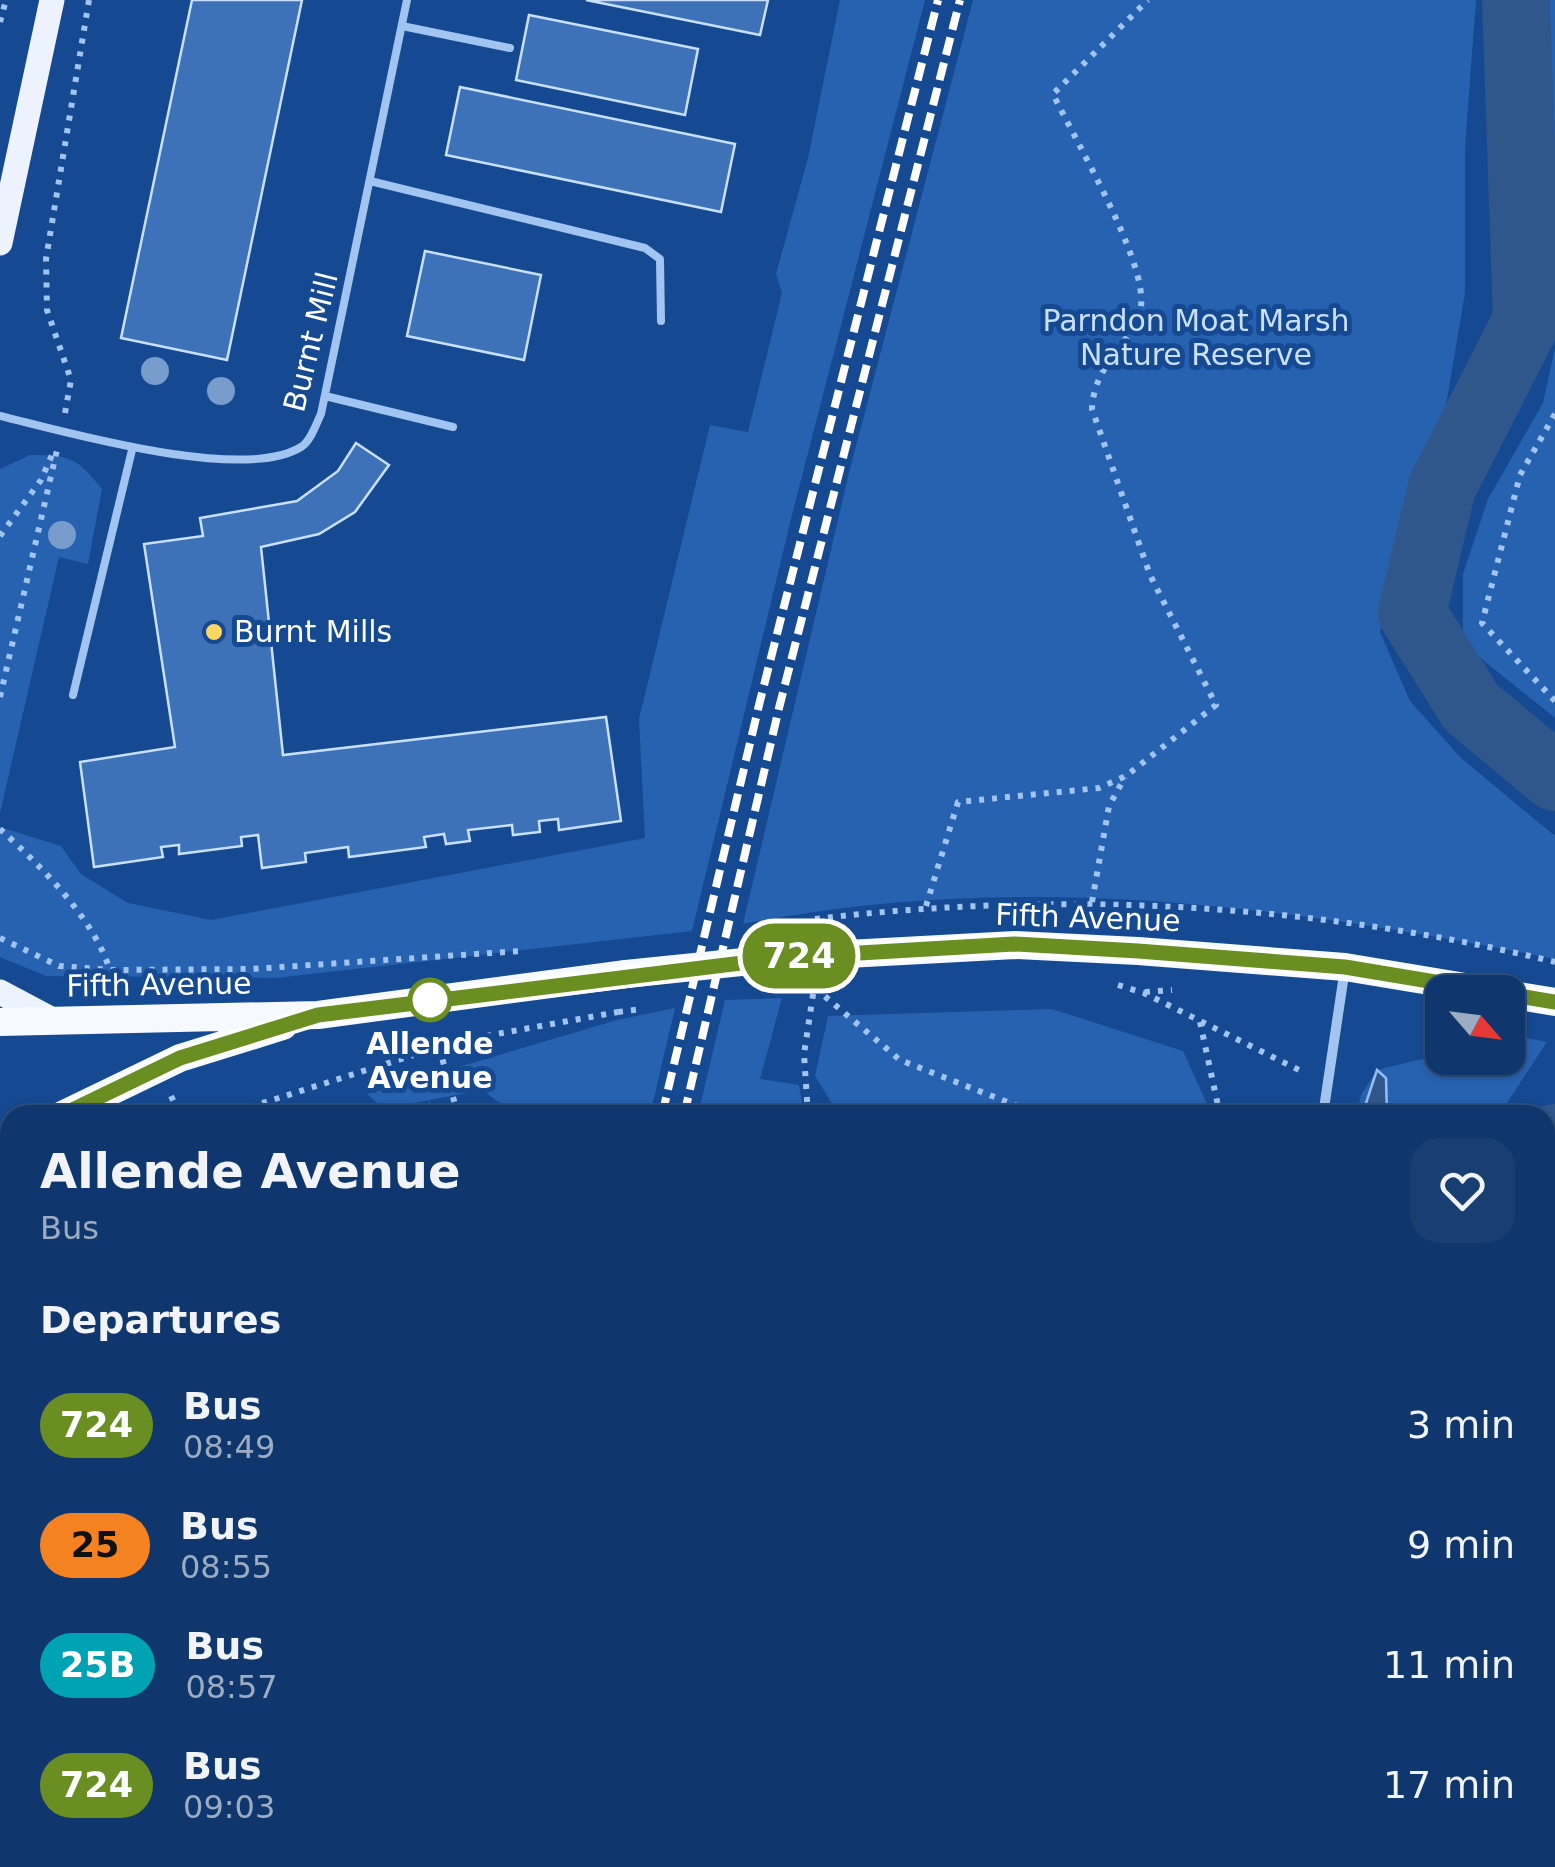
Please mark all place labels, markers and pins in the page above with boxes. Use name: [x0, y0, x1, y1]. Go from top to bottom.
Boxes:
place label: Burnt Mills: [234, 614, 392, 649]
marker: Burnt Mills: [203, 621, 225, 643]
marker: Allende Avenue: [409, 979, 451, 1021]
place label: Allende Avenue: [366, 1026, 494, 1095]

